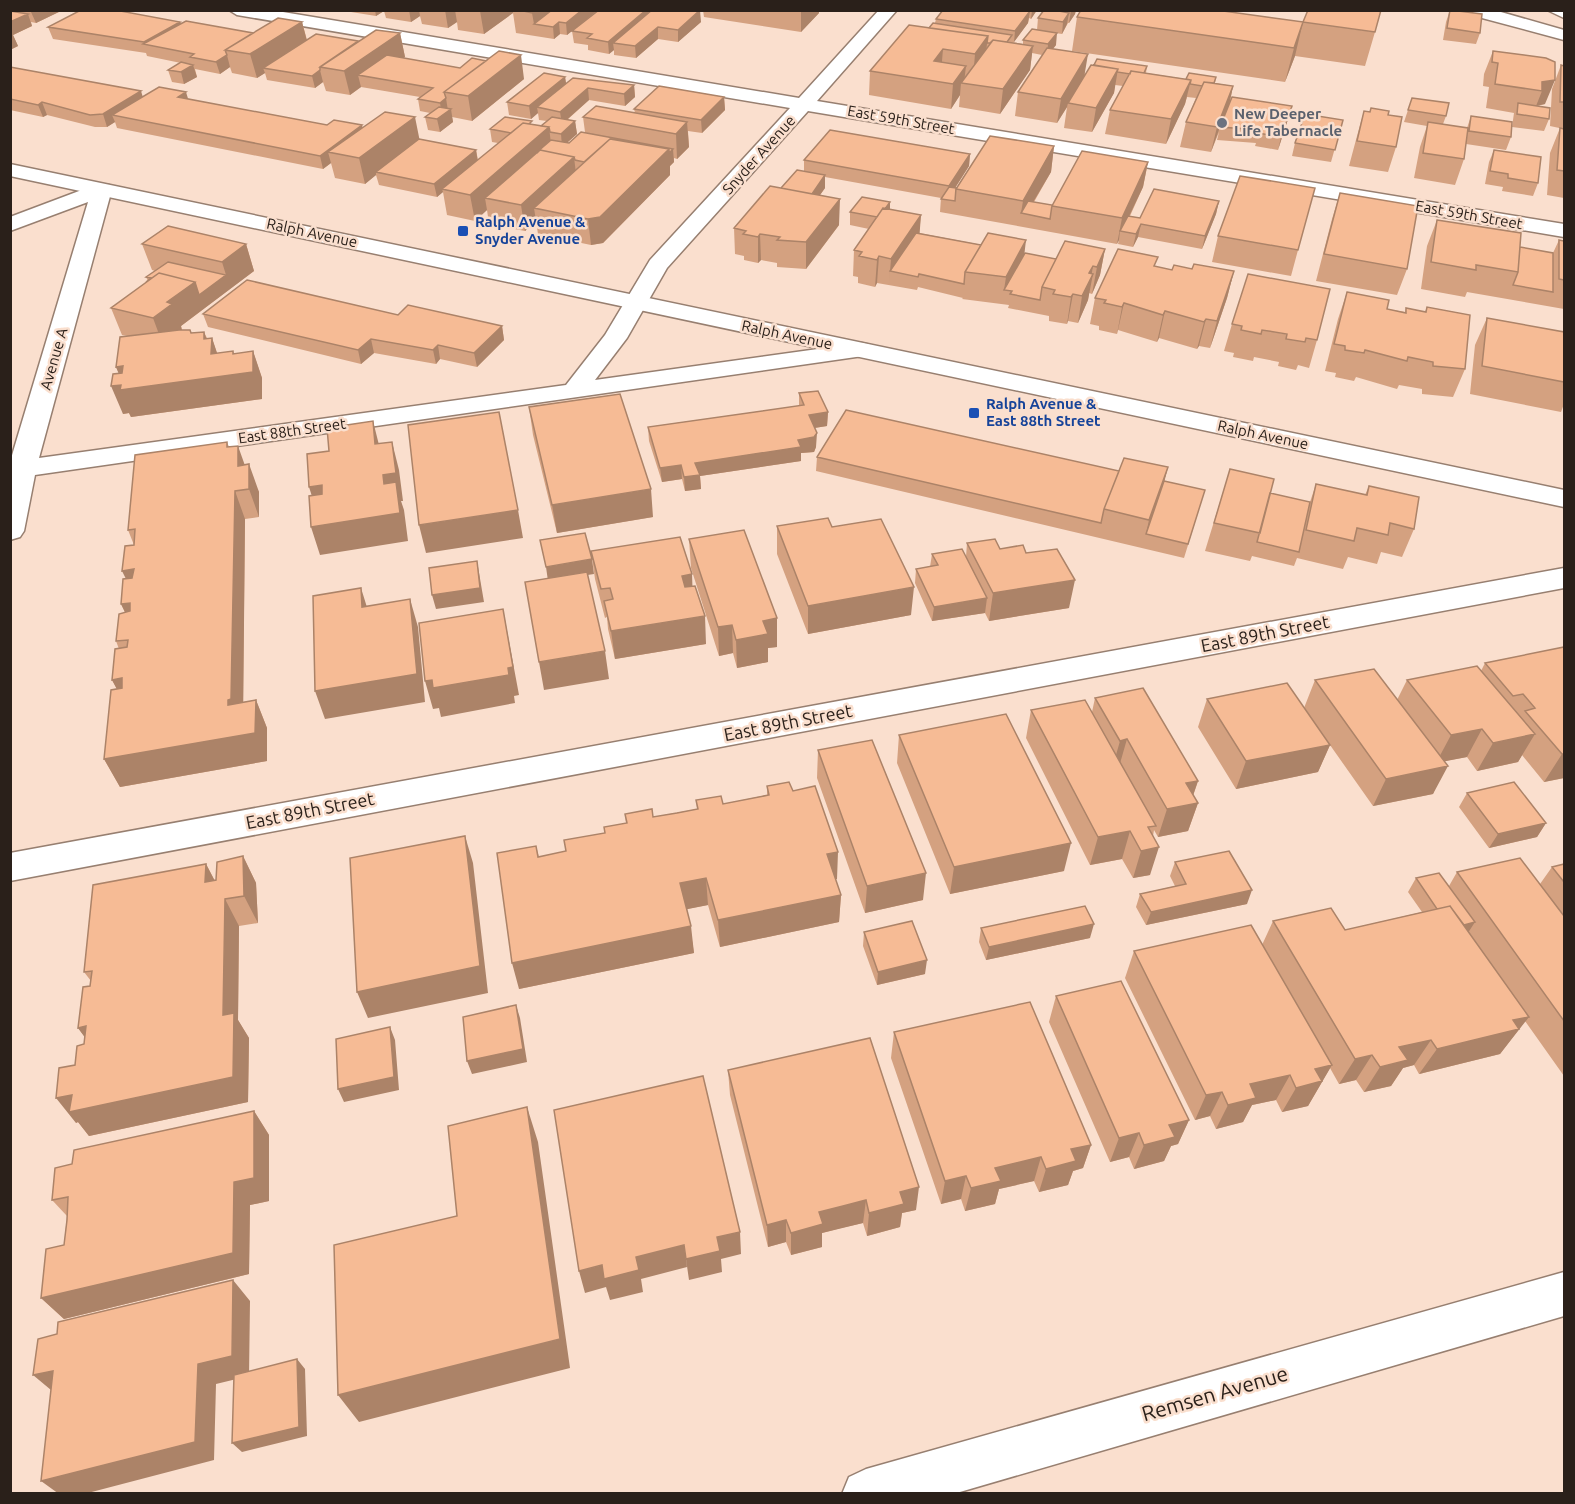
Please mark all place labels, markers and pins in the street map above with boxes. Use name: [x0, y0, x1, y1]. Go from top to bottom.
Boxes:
place label: New Deeper Life Tabernacle: [1234, 105, 1342, 139]
marker: New Deeper Life Tabernacle: [1215, 116, 1229, 130]
place label: Ralph Avenue & Snyder Avenue: [475, 213, 586, 247]
marker: Ralph Avenue & Snyder Avenue: [456, 224, 470, 238]
place label: Ralph Avenue & East 88th Street: [986, 395, 1101, 429]
marker: Ralph Avenue & East 88th Street: [967, 406, 981, 420]

